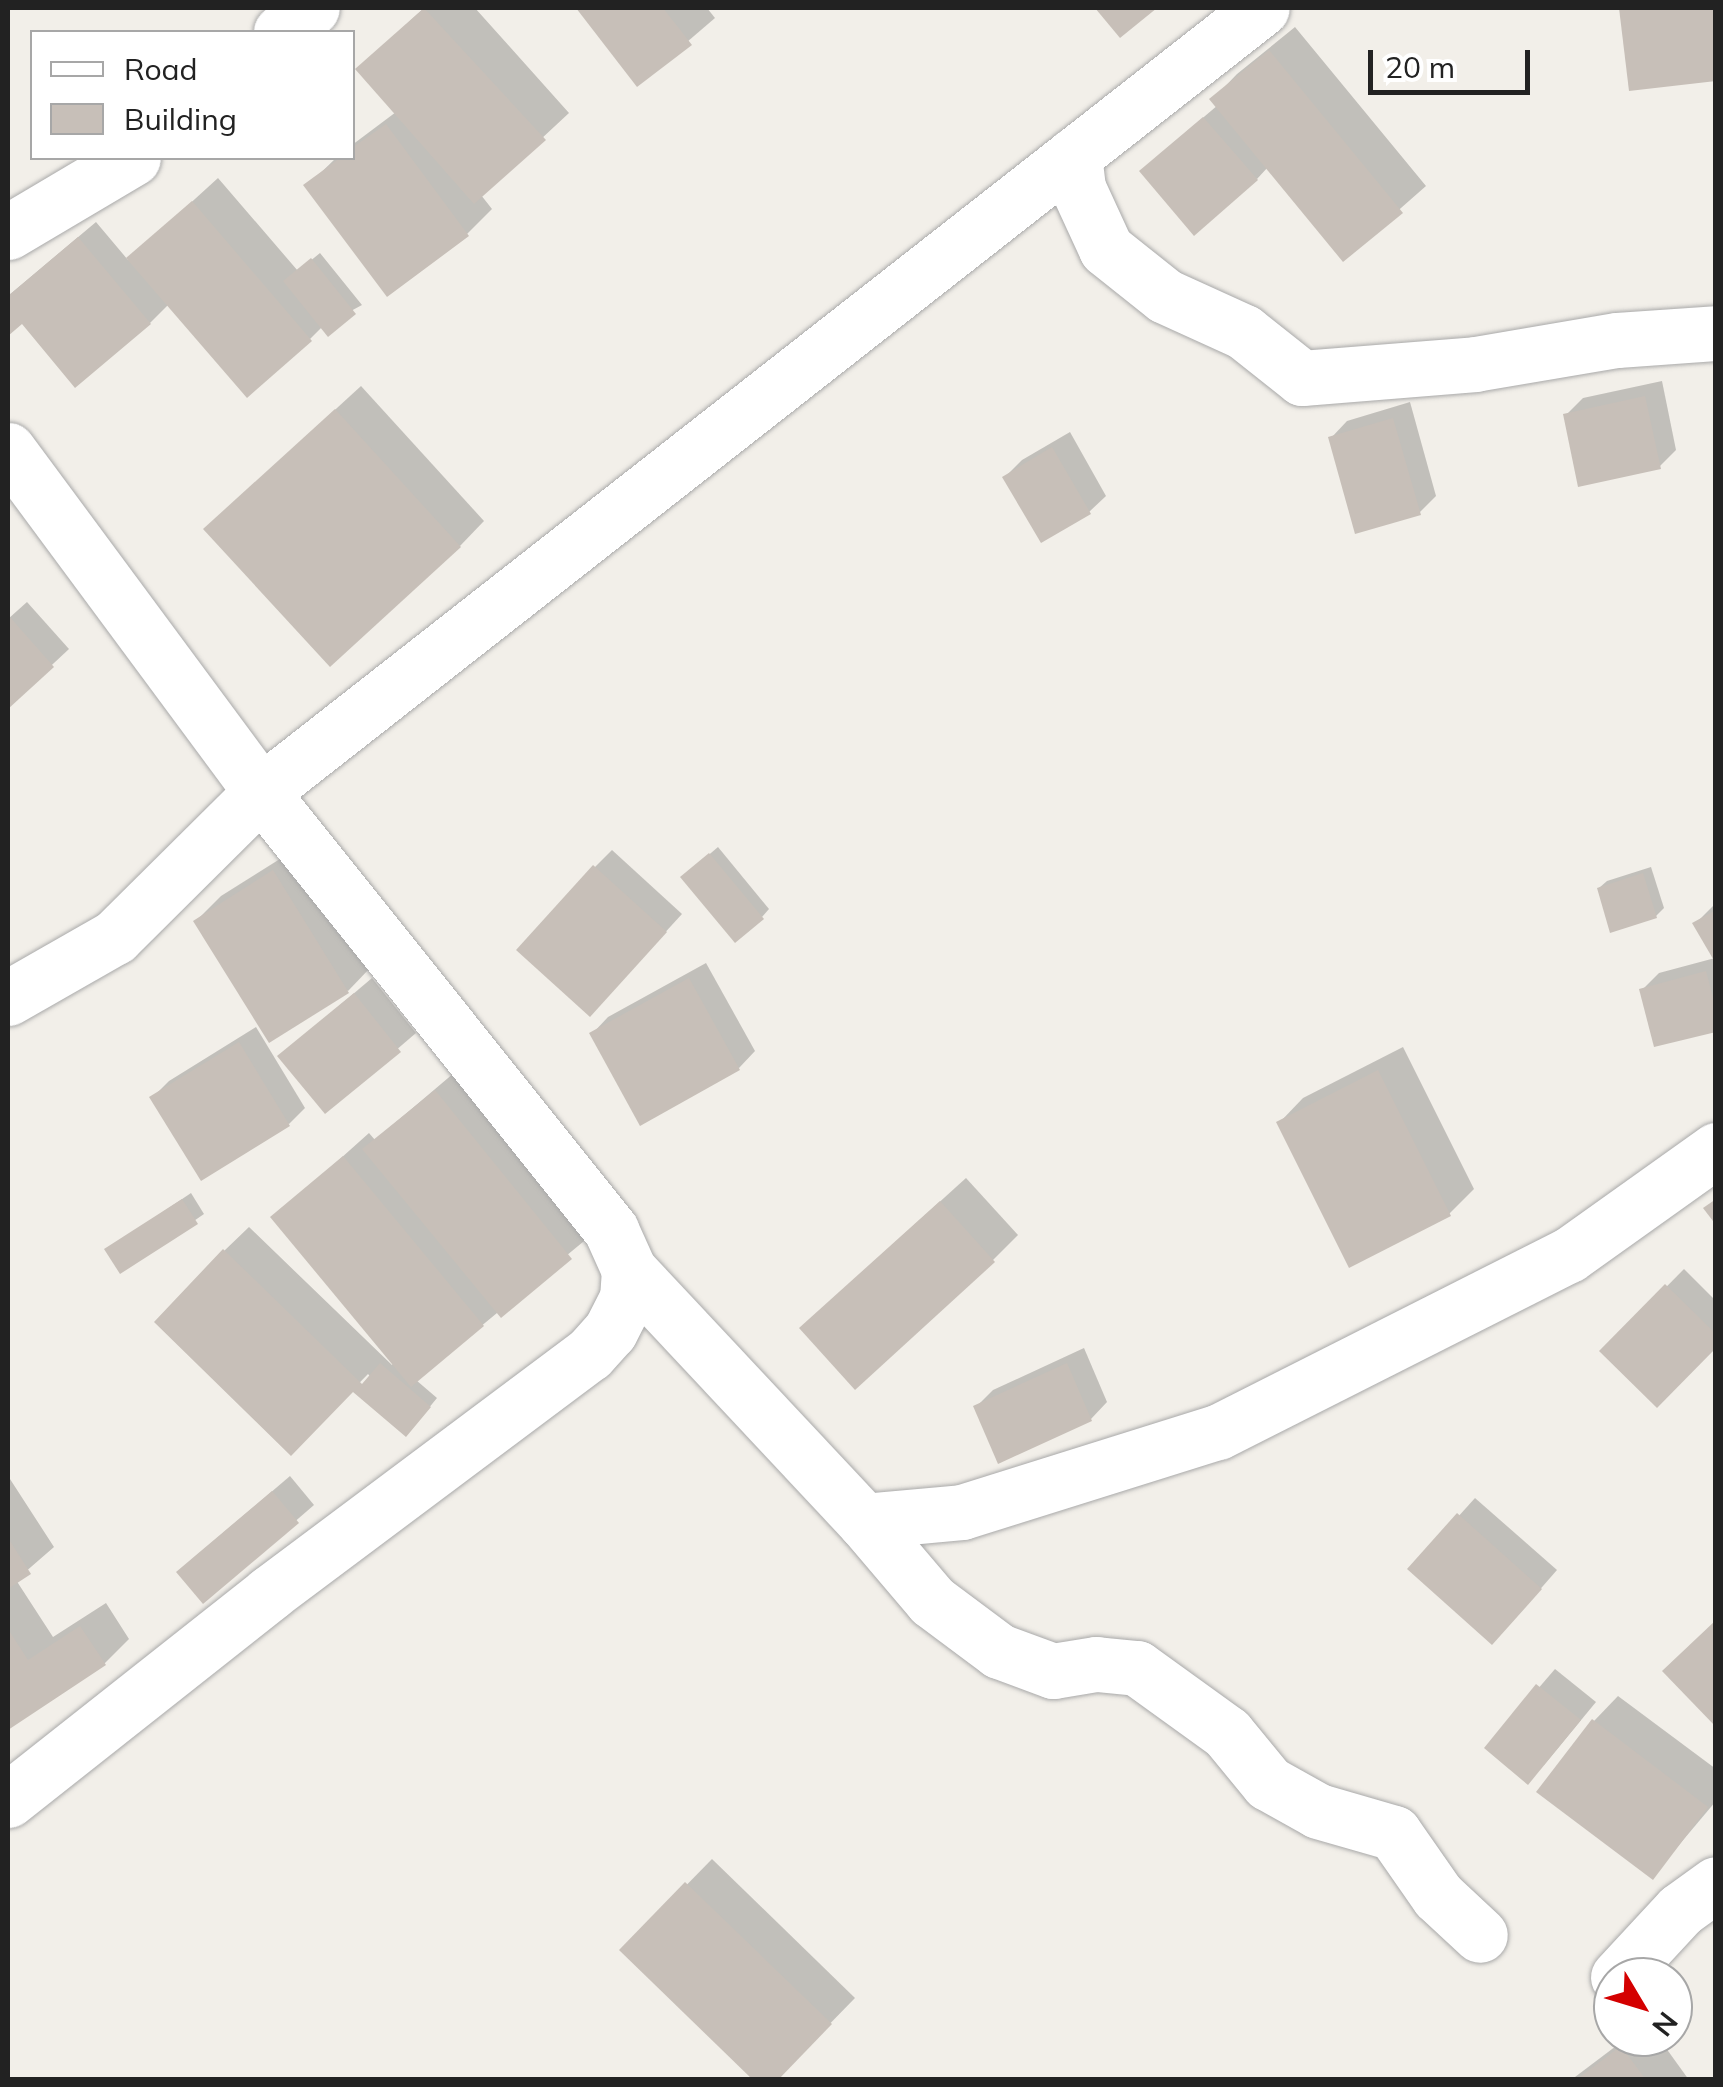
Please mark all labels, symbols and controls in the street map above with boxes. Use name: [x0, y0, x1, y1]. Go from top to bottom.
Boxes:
legend: [30, 30, 355, 160]
scale bar: [1373, 30, 1536, 92]
text: 20 m: [1385, 48, 1455, 86]
text: Road: [124, 50, 198, 88]
text: Building: [124, 100, 237, 138]
north arrow: [1593, 1957, 1693, 2057]
text: N: [1645, 2005, 1686, 2044]

